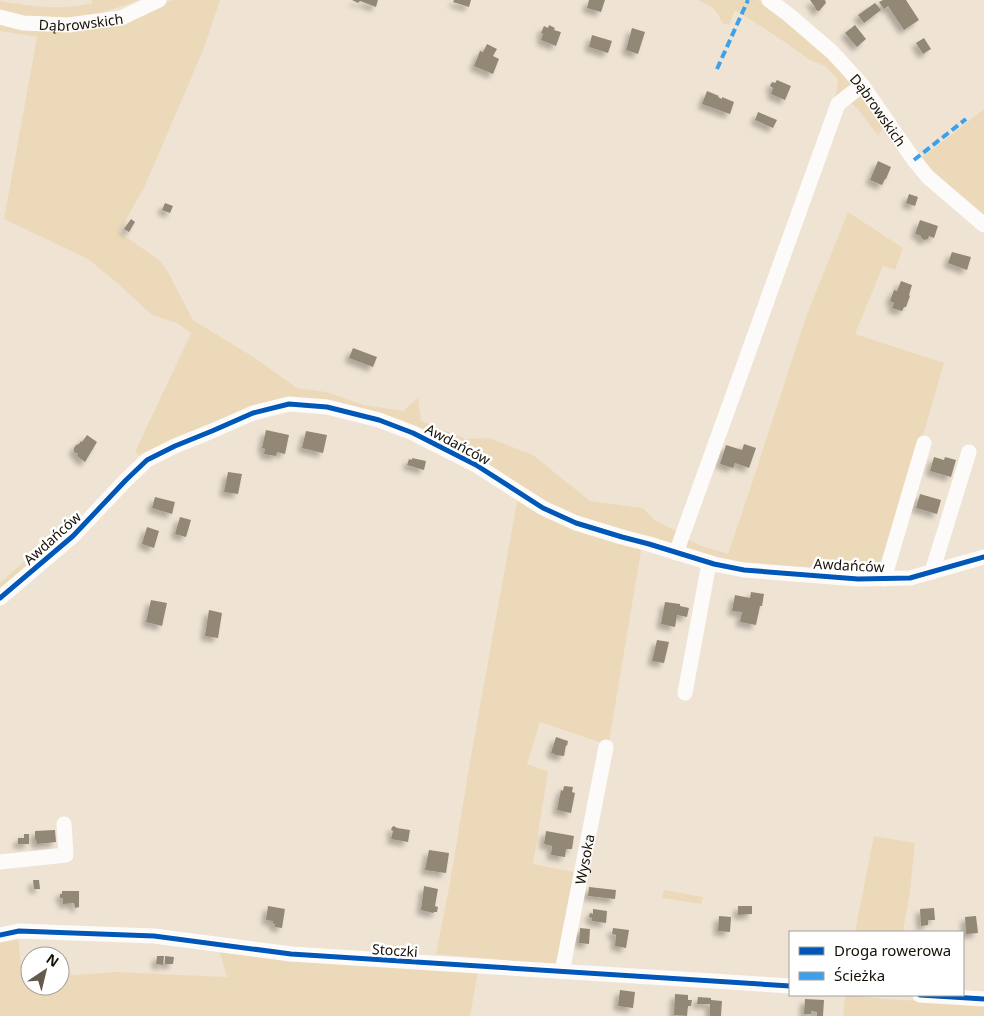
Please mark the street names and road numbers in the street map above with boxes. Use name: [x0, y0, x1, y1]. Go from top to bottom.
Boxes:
street label: Dąbrowskich: [38, 8, 124, 35]
street label: Dąbrowskich: [846, 69, 911, 150]
street label: Awdańców: [422, 419, 494, 469]
street label: Awdańców: [19, 507, 85, 569]
street label: Awdańców: [813, 554, 885, 576]
street label: Wysoka: [570, 832, 598, 886]
street label: Stoczki: [372, 939, 418, 961]

